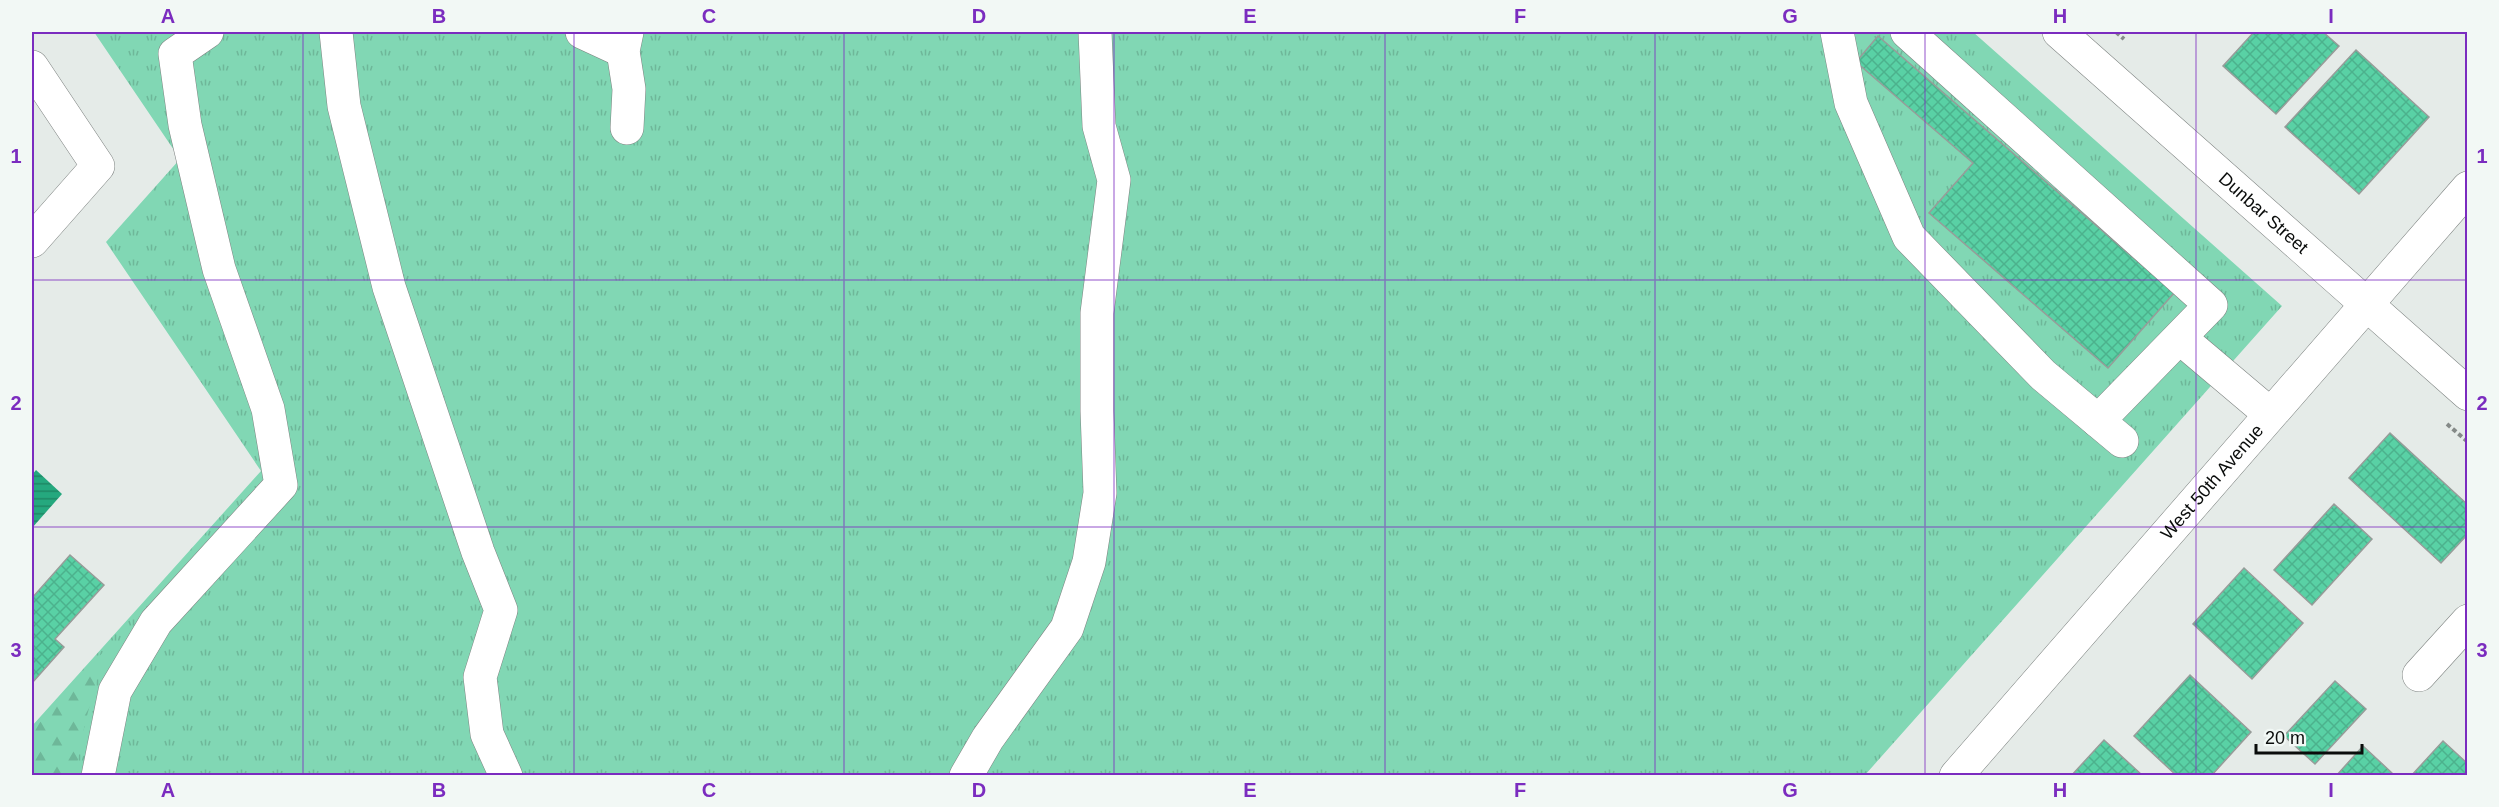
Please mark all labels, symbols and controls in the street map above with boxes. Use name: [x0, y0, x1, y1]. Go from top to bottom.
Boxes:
text: A: [161, 5, 175, 27]
text: B: [432, 5, 446, 27]
text: C: [702, 5, 716, 27]
text: D: [972, 5, 986, 27]
text: E: [1243, 5, 1257, 27]
text: F: [1514, 5, 1526, 27]
text: G: [1782, 5, 1798, 27]
text: H: [2053, 5, 2067, 27]
text: I: [2328, 5, 2334, 27]
text: 1: [10, 145, 22, 167]
text: 1: [2476, 145, 2488, 167]
street label: Dunbar Street: [2215, 168, 2312, 258]
text: 2: [10, 392, 22, 414]
text: 2: [2476, 392, 2488, 414]
street label: West 50th Avenue: [2157, 420, 2267, 543]
text: 3: [10, 639, 22, 661]
text: 3: [2476, 639, 2488, 661]
scale bar: [2256, 717, 2362, 755]
text: 20 m: [2265, 728, 2305, 748]
text: A: [161, 779, 175, 801]
text: B: [432, 779, 446, 801]
text: C: [702, 779, 716, 801]
text: D: [972, 779, 986, 801]
text: E: [1243, 779, 1257, 801]
text: F: [1514, 779, 1526, 801]
text: G: [1782, 779, 1798, 801]
text: H: [2053, 779, 2067, 801]
text: I: [2328, 779, 2334, 801]

